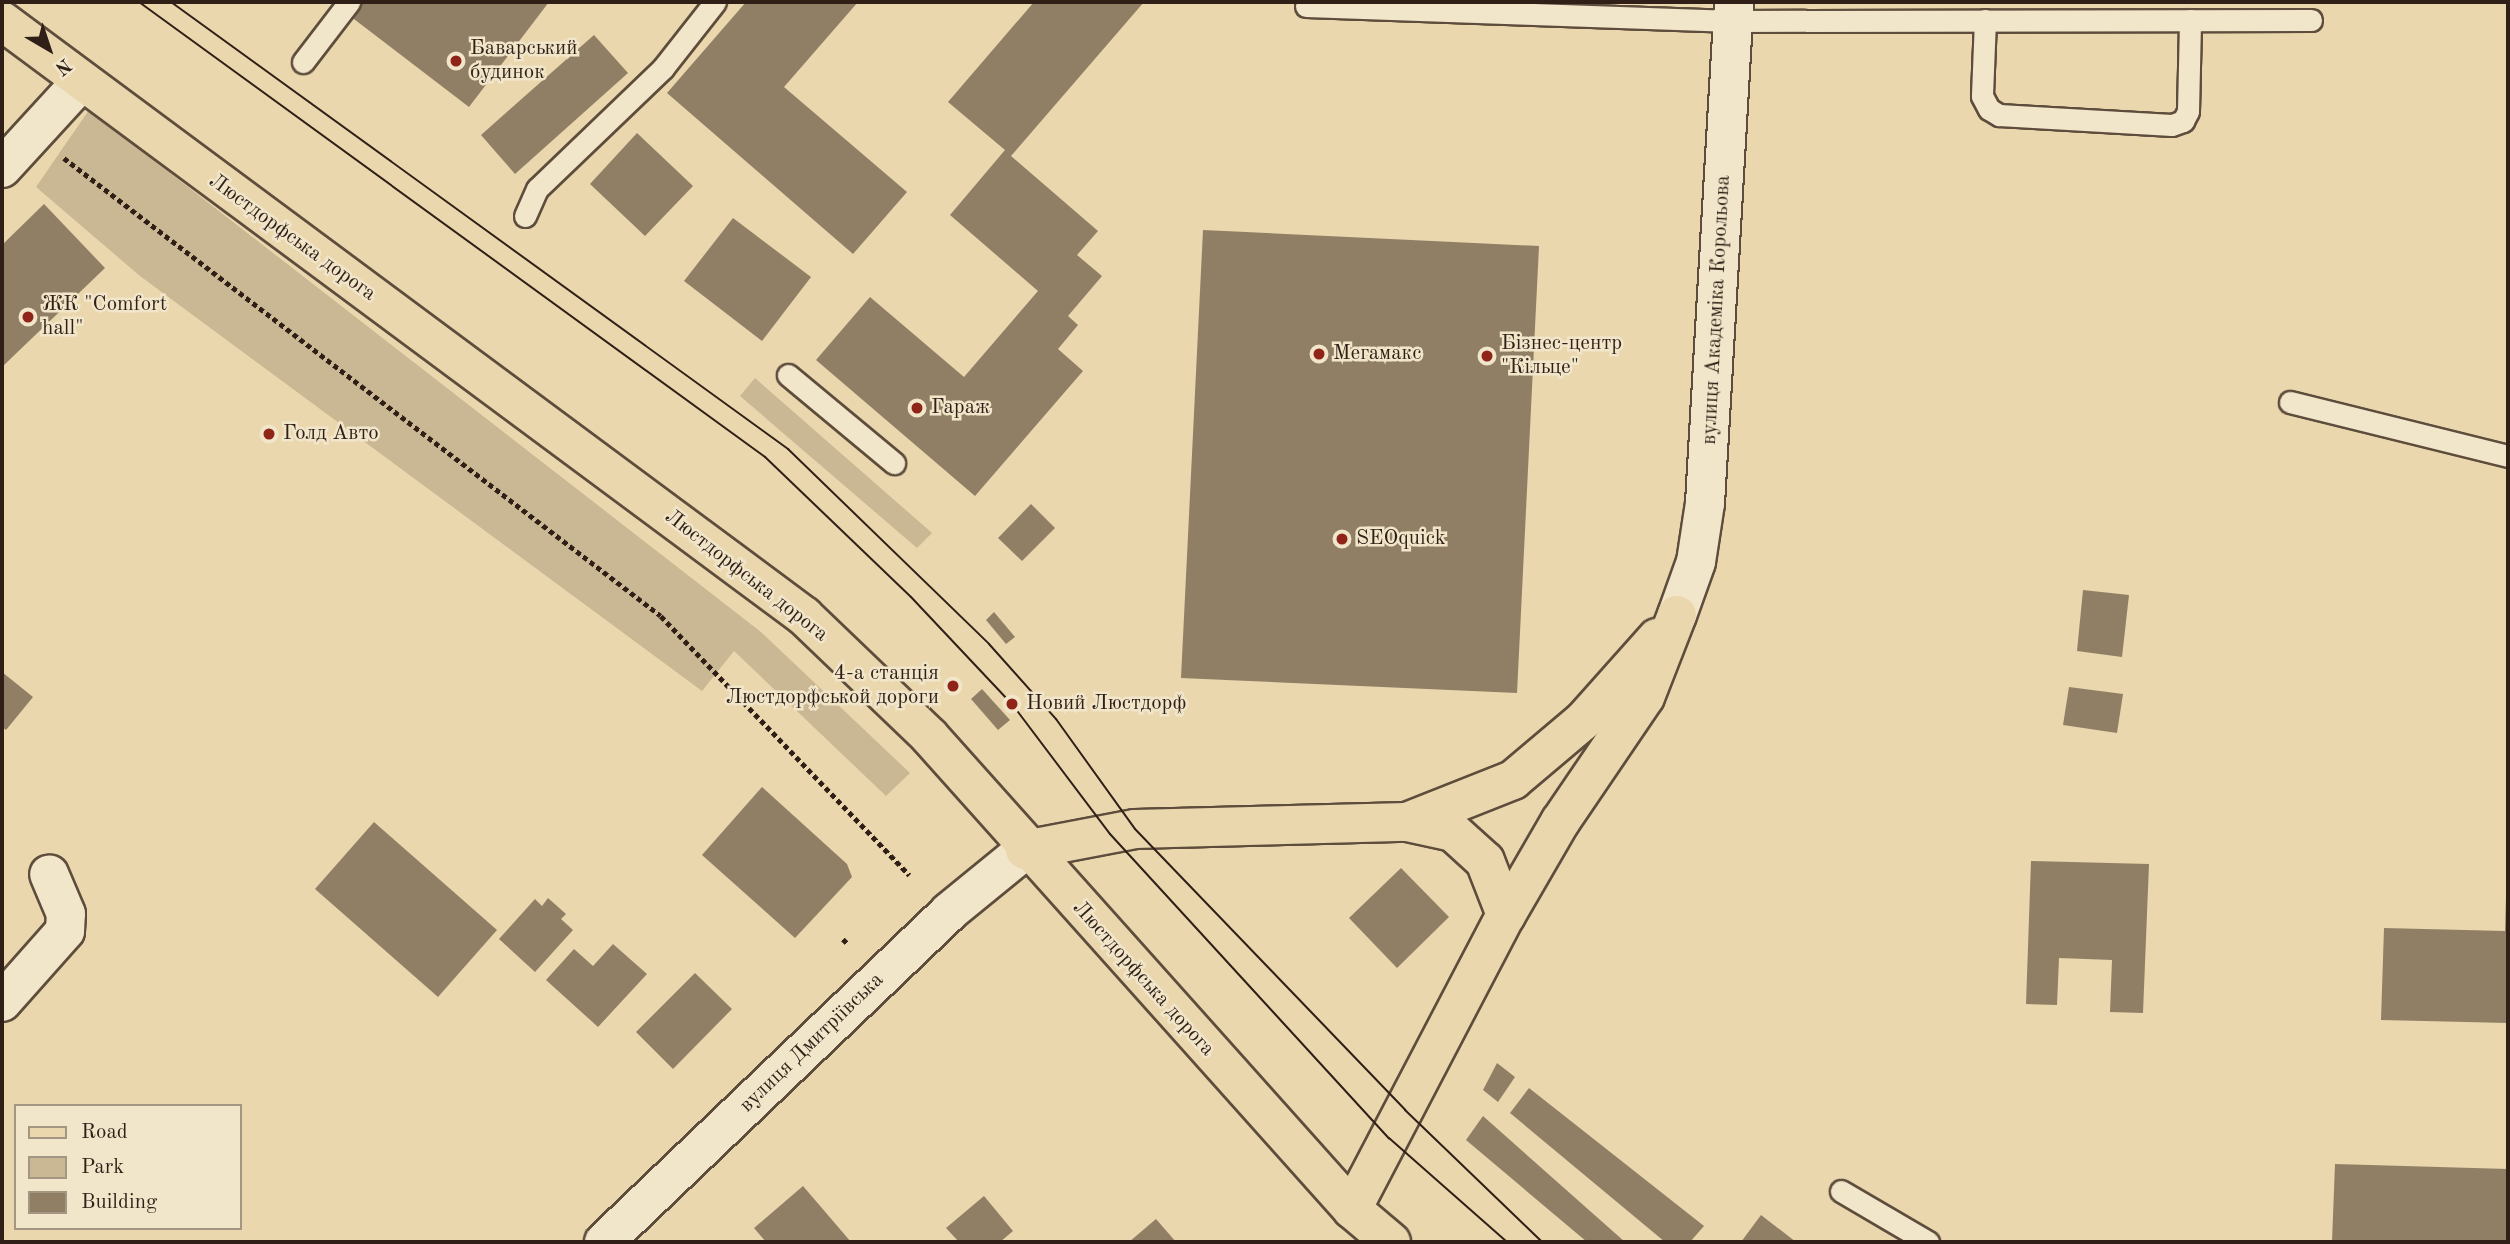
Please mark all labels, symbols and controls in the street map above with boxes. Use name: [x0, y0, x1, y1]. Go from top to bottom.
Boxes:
north arrow: [14, 14, 84, 84]
place label: Баварський будинок: [470, 36, 578, 86]
marker: Баварський будинок: [448, 53, 464, 69]
text: N: [51, 54, 74, 78]
street label: Люстдорфська дорога: [204, 169, 380, 307]
street label: вулиця Академіка Корольова: [1697, 175, 1737, 445]
place label: ЖК "Comfort hall": [42, 292, 167, 342]
marker: ЖК "Comfort hall": [20, 309, 36, 325]
place label: Бізнес-центр "Кільце": [1501, 331, 1622, 381]
place label: Мегамакс: [1333, 341, 1421, 367]
marker: Мегамакс: [1311, 346, 1327, 362]
marker: Бізнес-центр "Кільце": [1479, 348, 1495, 364]
place label: Гараж: [931, 395, 990, 421]
marker: Гараж: [909, 400, 925, 416]
place label: Голд Авто: [283, 421, 379, 447]
marker: Голд Авто: [261, 426, 277, 442]
street label: Люстдорфська дорога: [659, 504, 833, 648]
place label: SEOquick: [1356, 526, 1446, 552]
marker: SEOquick: [1334, 531, 1350, 547]
place label: 4-а станція Люстдорфськой дороги: [726, 661, 939, 711]
marker: 4-а станція Люстдорфськой дороги: [945, 678, 961, 694]
place label: Новий Люстдорф: [1026, 691, 1186, 717]
marker: Новий Люстдорф: [1004, 696, 1020, 712]
street label: Люстдорфська дорога: [1067, 896, 1219, 1062]
street label: вулиця Дмитріївська: [735, 968, 889, 1118]
legend: [14, 1104, 242, 1230]
text: Road: [81, 1122, 128, 1143]
text: Park: [81, 1157, 124, 1178]
text: Building: [81, 1192, 157, 1213]

